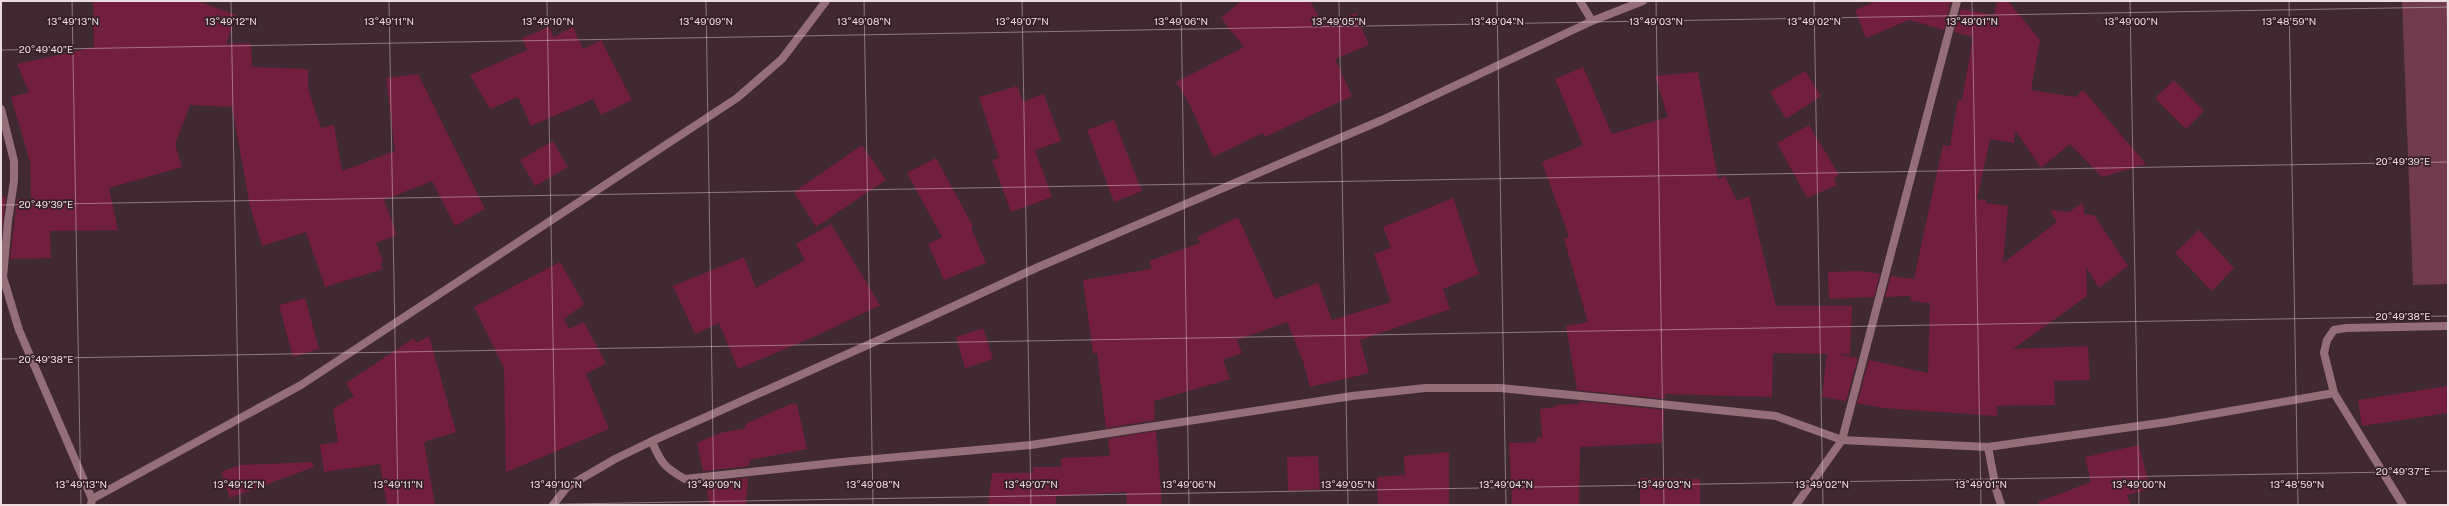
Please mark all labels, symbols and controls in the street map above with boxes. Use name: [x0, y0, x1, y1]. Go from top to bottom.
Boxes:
text: 13°49'13"N: [47, 15, 99, 27]
text: 13°49'12"N: [205, 15, 257, 27]
text: 13°49'11"N: [364, 15, 414, 27]
text: 13°49'10"N: [522, 15, 574, 27]
text: 13°49'09"N: [679, 15, 733, 27]
text: 13°49'08"N: [837, 15, 891, 27]
text: 13°49'07"N: [995, 15, 1049, 27]
text: 13°49'06"N: [1154, 15, 1208, 27]
text: 13°49'05"N: [1312, 15, 1366, 27]
text: 13°49'04"N: [1470, 15, 1524, 27]
text: 13°49'03"N: [1629, 15, 1683, 27]
text: 13°49'02"N: [1787, 15, 1841, 27]
text: 13°49'01"N: [1946, 15, 1998, 27]
text: 13°49'00"N: [2104, 15, 2158, 27]
text: 13°48'59"N: [2262, 15, 2316, 27]
text: 20°49'40"E: [19, 43, 73, 55]
text: 20°49'39"E: [2376, 155, 2430, 167]
text: 20°49'39"E: [19, 198, 73, 210]
text: 20°49'38"E: [2376, 310, 2430, 322]
text: 20°49'38"E: [19, 353, 73, 365]
text: 20°49'37"E: [2376, 465, 2430, 477]
text: 13°49'13"N: [55, 478, 107, 490]
text: 13°49'12"N: [213, 478, 265, 490]
text: 13°49'11"N: [373, 478, 423, 490]
text: 13°49'10"N: [530, 478, 582, 490]
text: 13°49'09"N: [687, 478, 741, 490]
text: 13°49'08"N: [846, 478, 900, 490]
text: 13°49'07"N: [1004, 478, 1058, 490]
text: 13°49'06"N: [1162, 478, 1216, 490]
text: 13°49'05"N: [1321, 478, 1375, 490]
text: 13°49'04"N: [1479, 478, 1533, 490]
text: 13°49'03"N: [1637, 478, 1691, 490]
text: 13°49'02"N: [1795, 478, 1849, 490]
text: 13°49'01"N: [1955, 478, 2007, 490]
text: 13°49'00"N: [2112, 478, 2166, 490]
text: 13°48'59"N: [2270, 478, 2324, 490]

